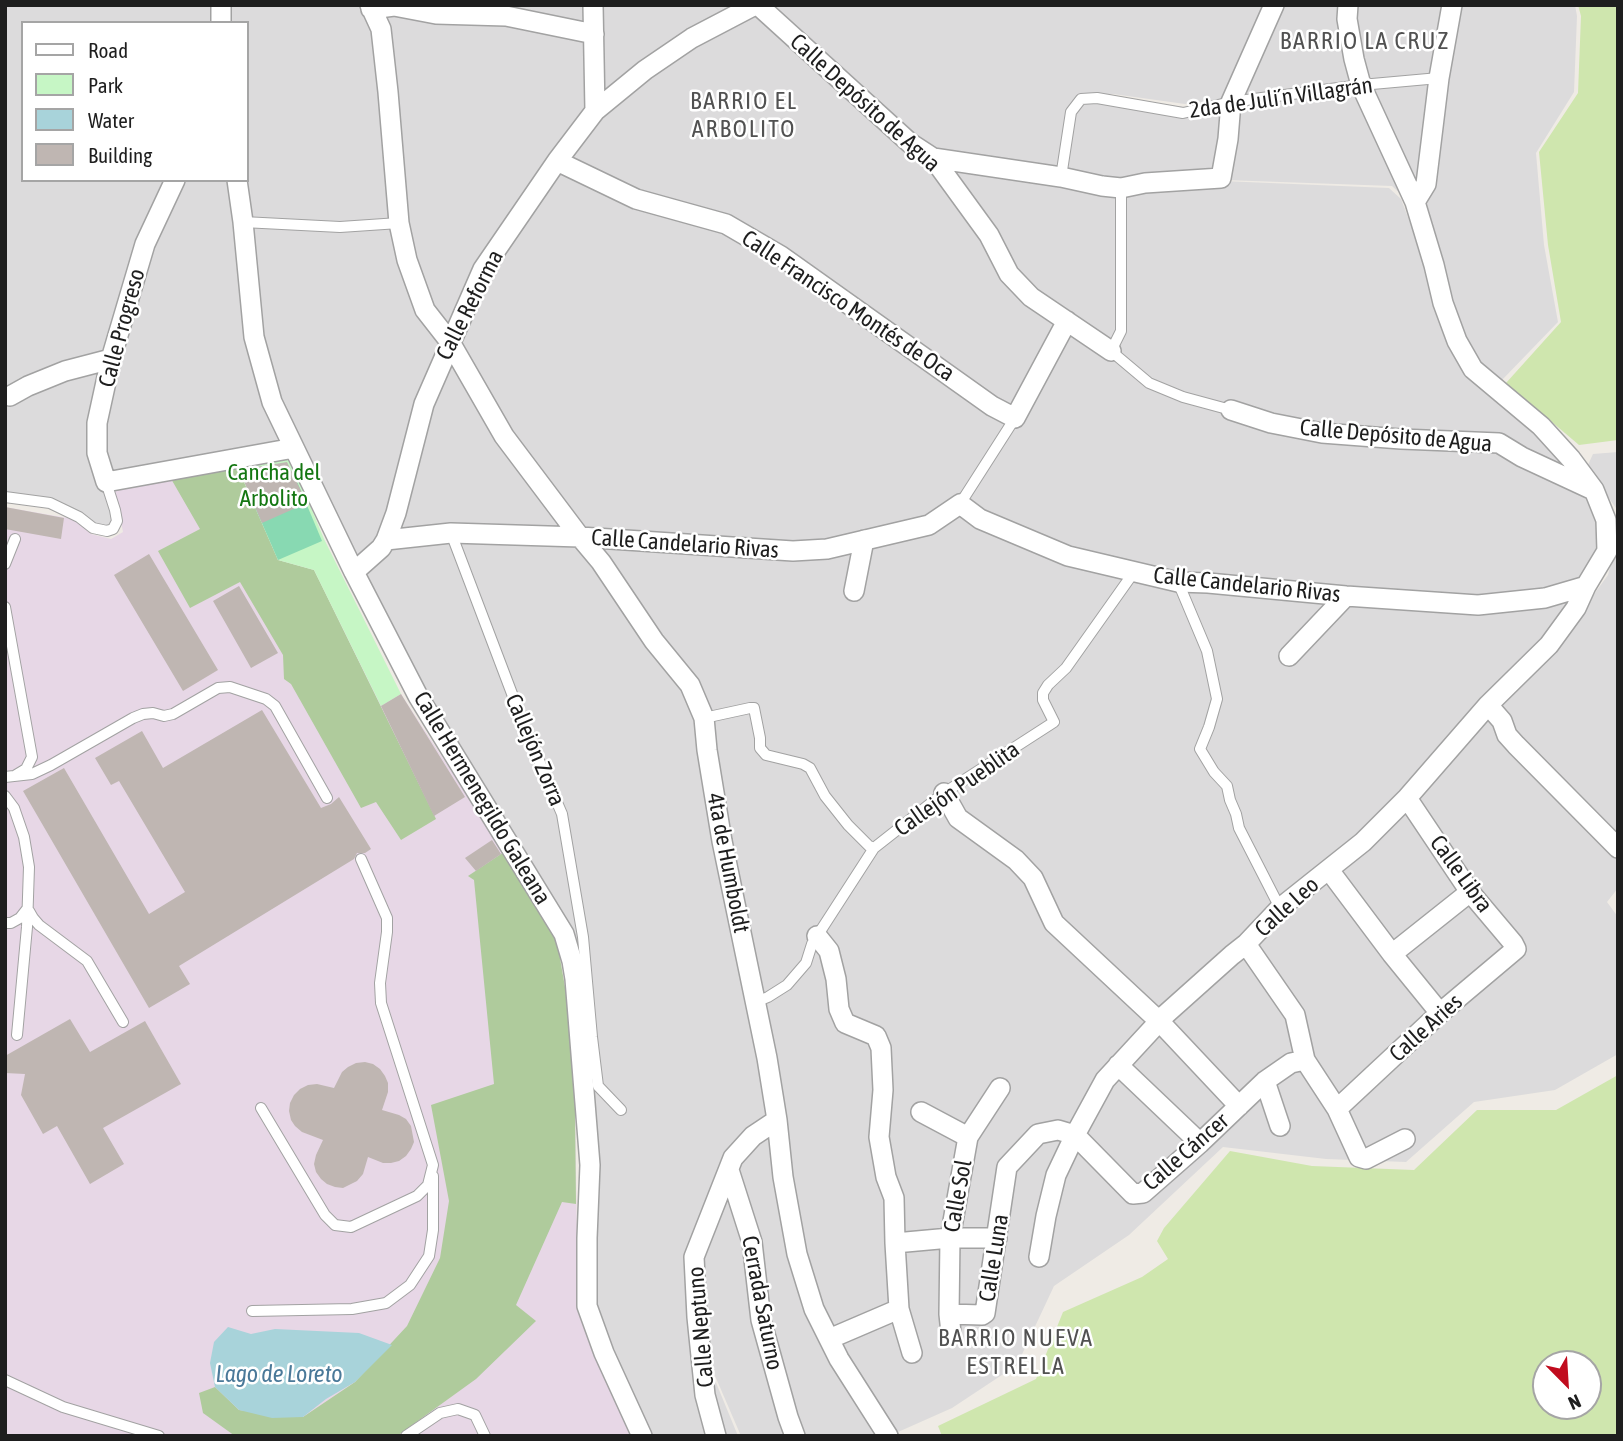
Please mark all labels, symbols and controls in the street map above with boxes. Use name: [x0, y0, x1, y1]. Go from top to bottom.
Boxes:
legend: [21, 21, 248, 182]
district label: BARRIO LA CRUZ: [1281, 27, 1449, 55]
street label: Calle Depósito de Agua: [784, 28, 946, 178]
text: Road: [88, 38, 128, 62]
street label: 2da de Juli´n Villagrán: [1187, 71, 1375, 125]
text: Park: [88, 73, 123, 97]
district label: BARRIO EL ARBOLITO: [691, 87, 797, 143]
text: Water: [88, 108, 134, 132]
text: Building: [88, 143, 152, 167]
street label: Calle Francisco Montés de Oca: [736, 224, 960, 388]
street label: Calle Reforma: [431, 245, 509, 365]
street label: Calle Progreso: [93, 266, 151, 390]
street label: Calle Depósito de Agua: [1299, 414, 1493, 458]
park label: Cancha del Arbolito: [227, 459, 321, 513]
street label: Calle Candelario Rivas: [590, 524, 780, 564]
street label: Calle Candelario Rivas: [1152, 561, 1342, 609]
street label: Calle Hermenegildo Galeana: [407, 687, 557, 909]
street label: Callejón Zorra: [499, 690, 571, 810]
street label: Callejón Pueblita: [889, 736, 1025, 842]
street label: 4ta de Humboldt: [701, 791, 755, 935]
street label: Calle Libra: [1424, 830, 1498, 918]
street label: Calle Leo: [1249, 871, 1325, 943]
street label: Calle Aries: [1384, 988, 1468, 1068]
street label: Calle Cáncer: [1137, 1107, 1235, 1197]
street label: Calle Sol: [938, 1158, 978, 1234]
street label: Calle Luna: [973, 1212, 1015, 1304]
street label: Cerrada Saturno: [735, 1234, 789, 1372]
street label: Calle Neptuno: [682, 1265, 720, 1389]
district label: BARRIO NUEVA ESTRELLA: [939, 1324, 1093, 1380]
north arrow: [1532, 1350, 1602, 1420]
water label: Lago de Loreto: [215, 1360, 343, 1388]
text: N: [1565, 1390, 1584, 1415]

